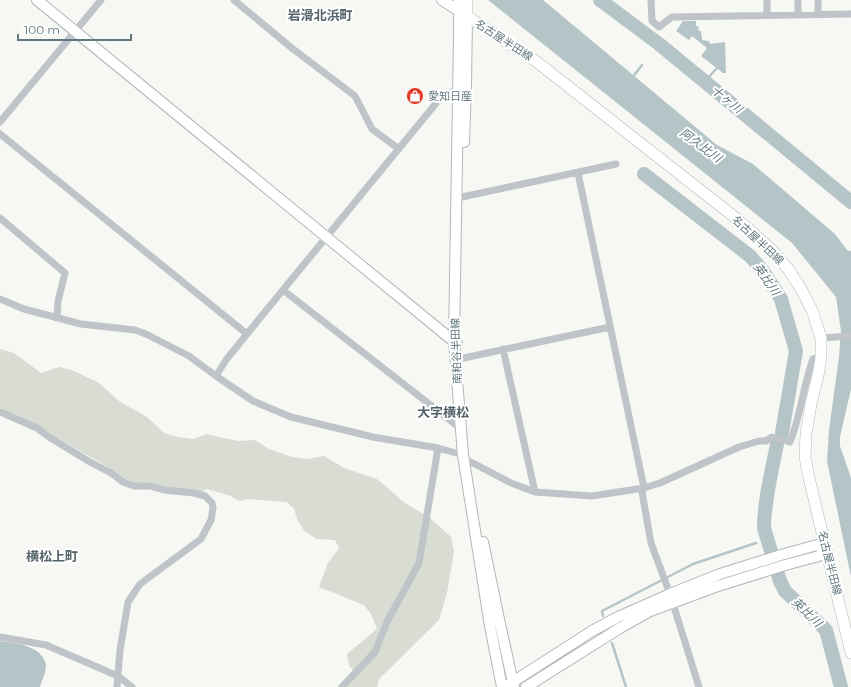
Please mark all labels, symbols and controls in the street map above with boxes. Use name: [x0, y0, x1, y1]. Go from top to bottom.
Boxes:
district label: 岩滑北浜町: [287, 7, 353, 23]
scale bar: [18, 16, 131, 42]
street label: 名古屋半田線: [473, 16, 535, 64]
text: 100 m: [24, 22, 60, 37]
water label: 十ヶ川: [708, 82, 747, 117]
shop icon: 愛知日産: [405, 86, 425, 106]
place label: 愛知日産: [428, 89, 472, 103]
water label: 阿久比川: [677, 125, 726, 166]
street label: 名古屋半田線: [729, 212, 787, 268]
water label: 英比川: [751, 260, 785, 300]
street label: 南粕谷半田線: [448, 318, 464, 384]
district label: 大字横松: [417, 404, 469, 420]
street label: 名古屋半田線: [815, 529, 845, 597]
district label: 横松上町: [26, 548, 78, 564]
water label: 英比川: [789, 594, 827, 631]

